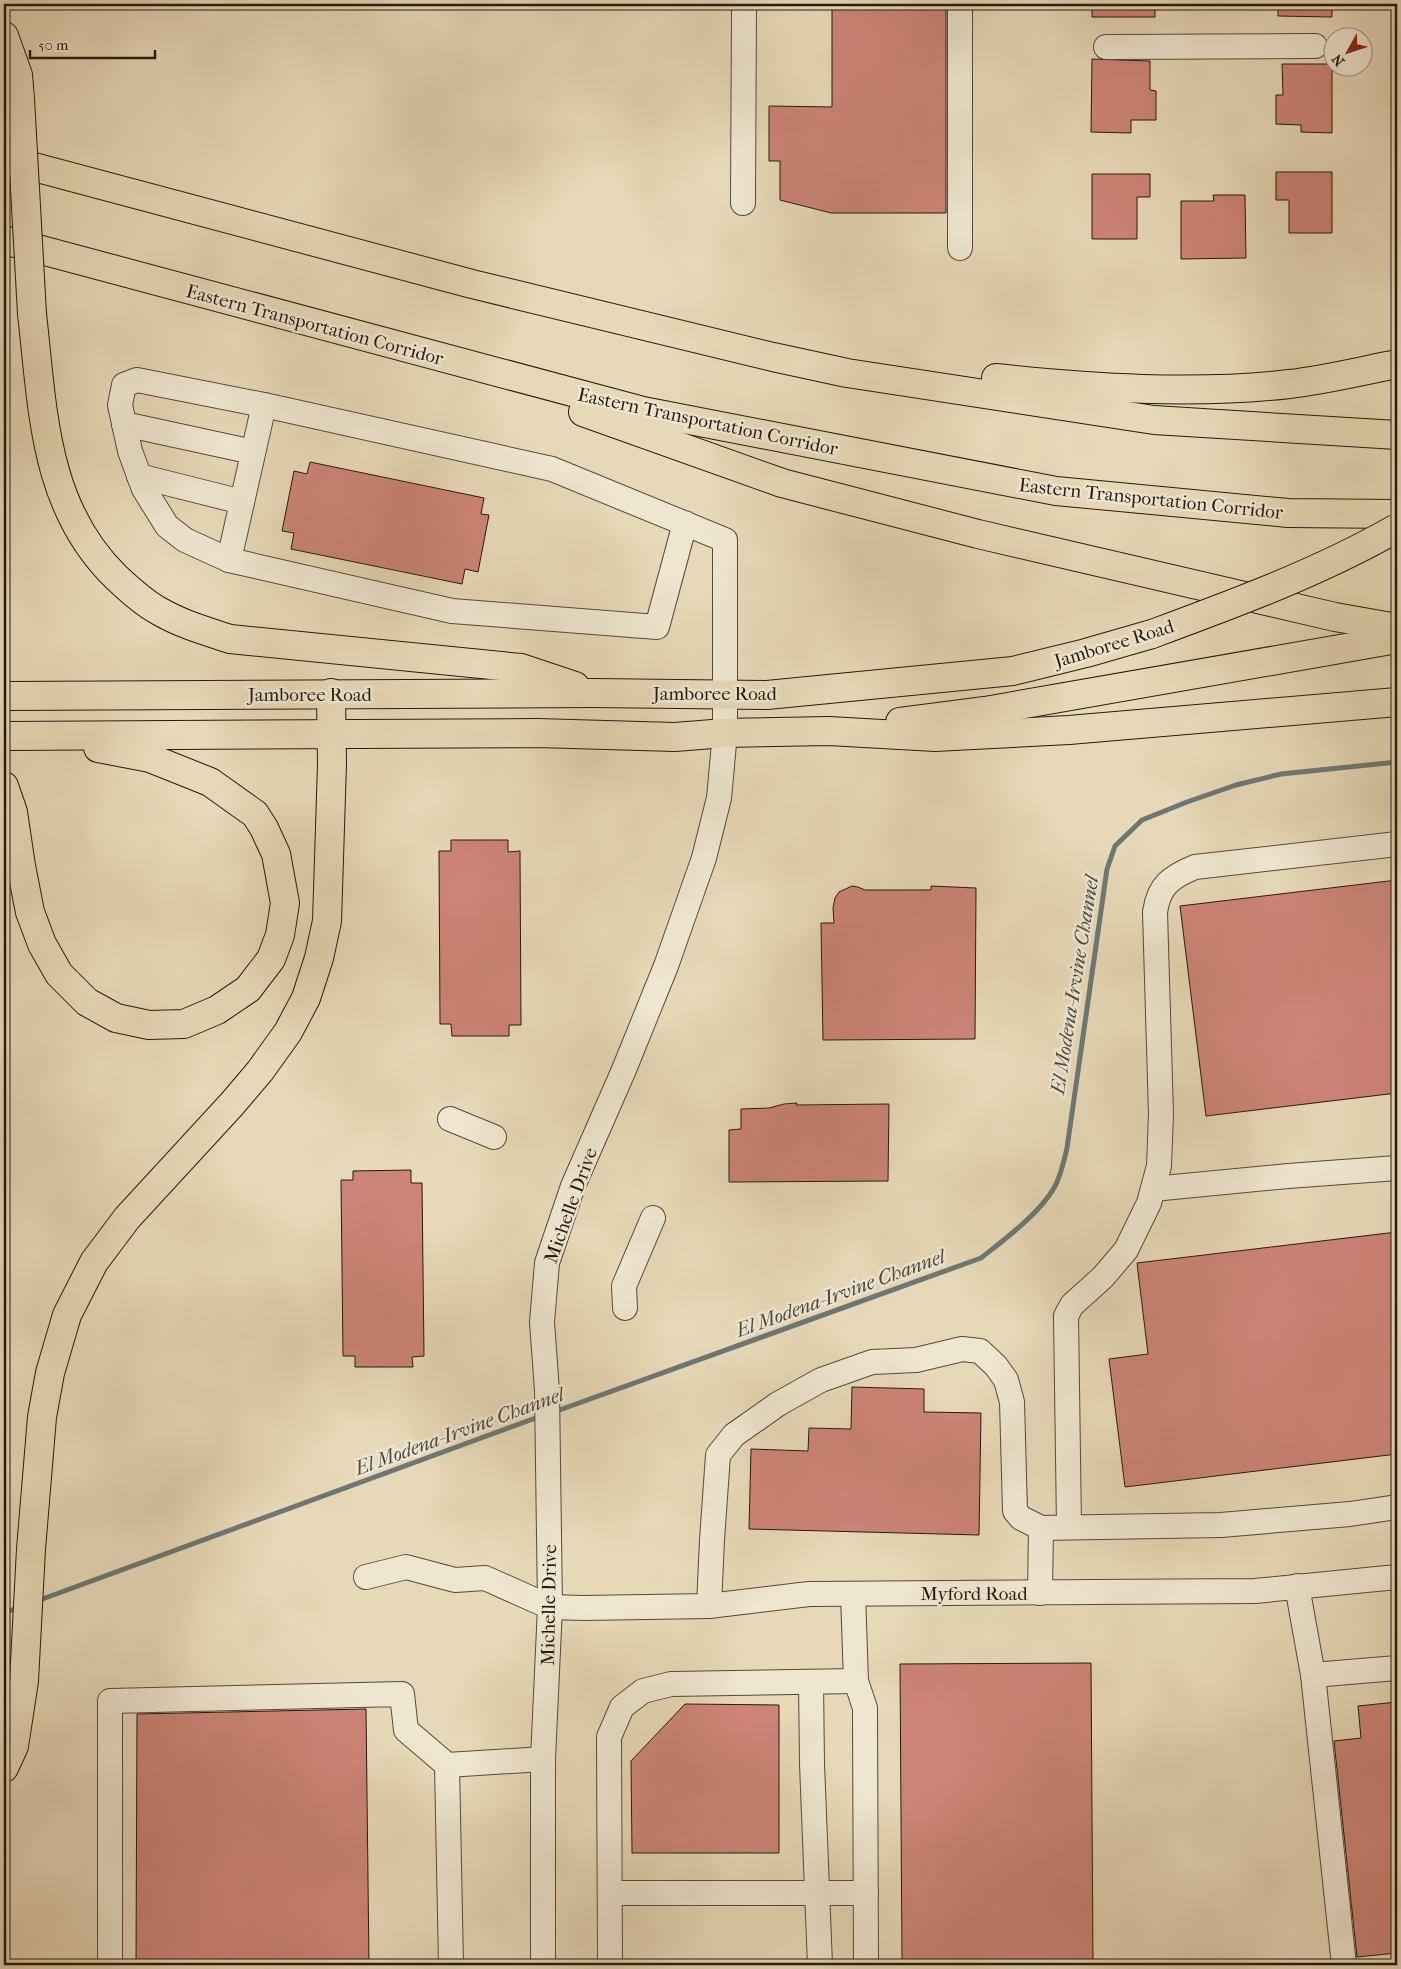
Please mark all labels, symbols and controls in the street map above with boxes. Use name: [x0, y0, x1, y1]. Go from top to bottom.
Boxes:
scale bar: [30, 28, 155, 60]
north arrow: [1324, 28, 1374, 78]
text: 50 m: [38, 36, 69, 54]
text: N: [1328, 50, 1348, 70]
street label: Eastern Transportation Corridor: [184, 280, 447, 370]
street label: Eastern Transportation Corridor: [576, 384, 841, 461]
street label: Eastern Transportation Corridor: [1018, 474, 1285, 524]
street label: Jamboree Road: [1050, 615, 1177, 673]
street label: Jamboree Road: [651, 683, 778, 705]
street label: Jamboree Road: [246, 684, 373, 706]
water label: El Modena-Irvine Channel: [1046, 872, 1103, 1097]
street label: Michelle Drive: [540, 1145, 602, 1266]
water label: El Modena-Irvine Channel: [732, 1244, 950, 1342]
water label: El Modena-Irvine Channel: [351, 1382, 569, 1480]
street label: Michelle Drive: [537, 1544, 561, 1666]
street label: Myford Road: [920, 1583, 1028, 1605]

